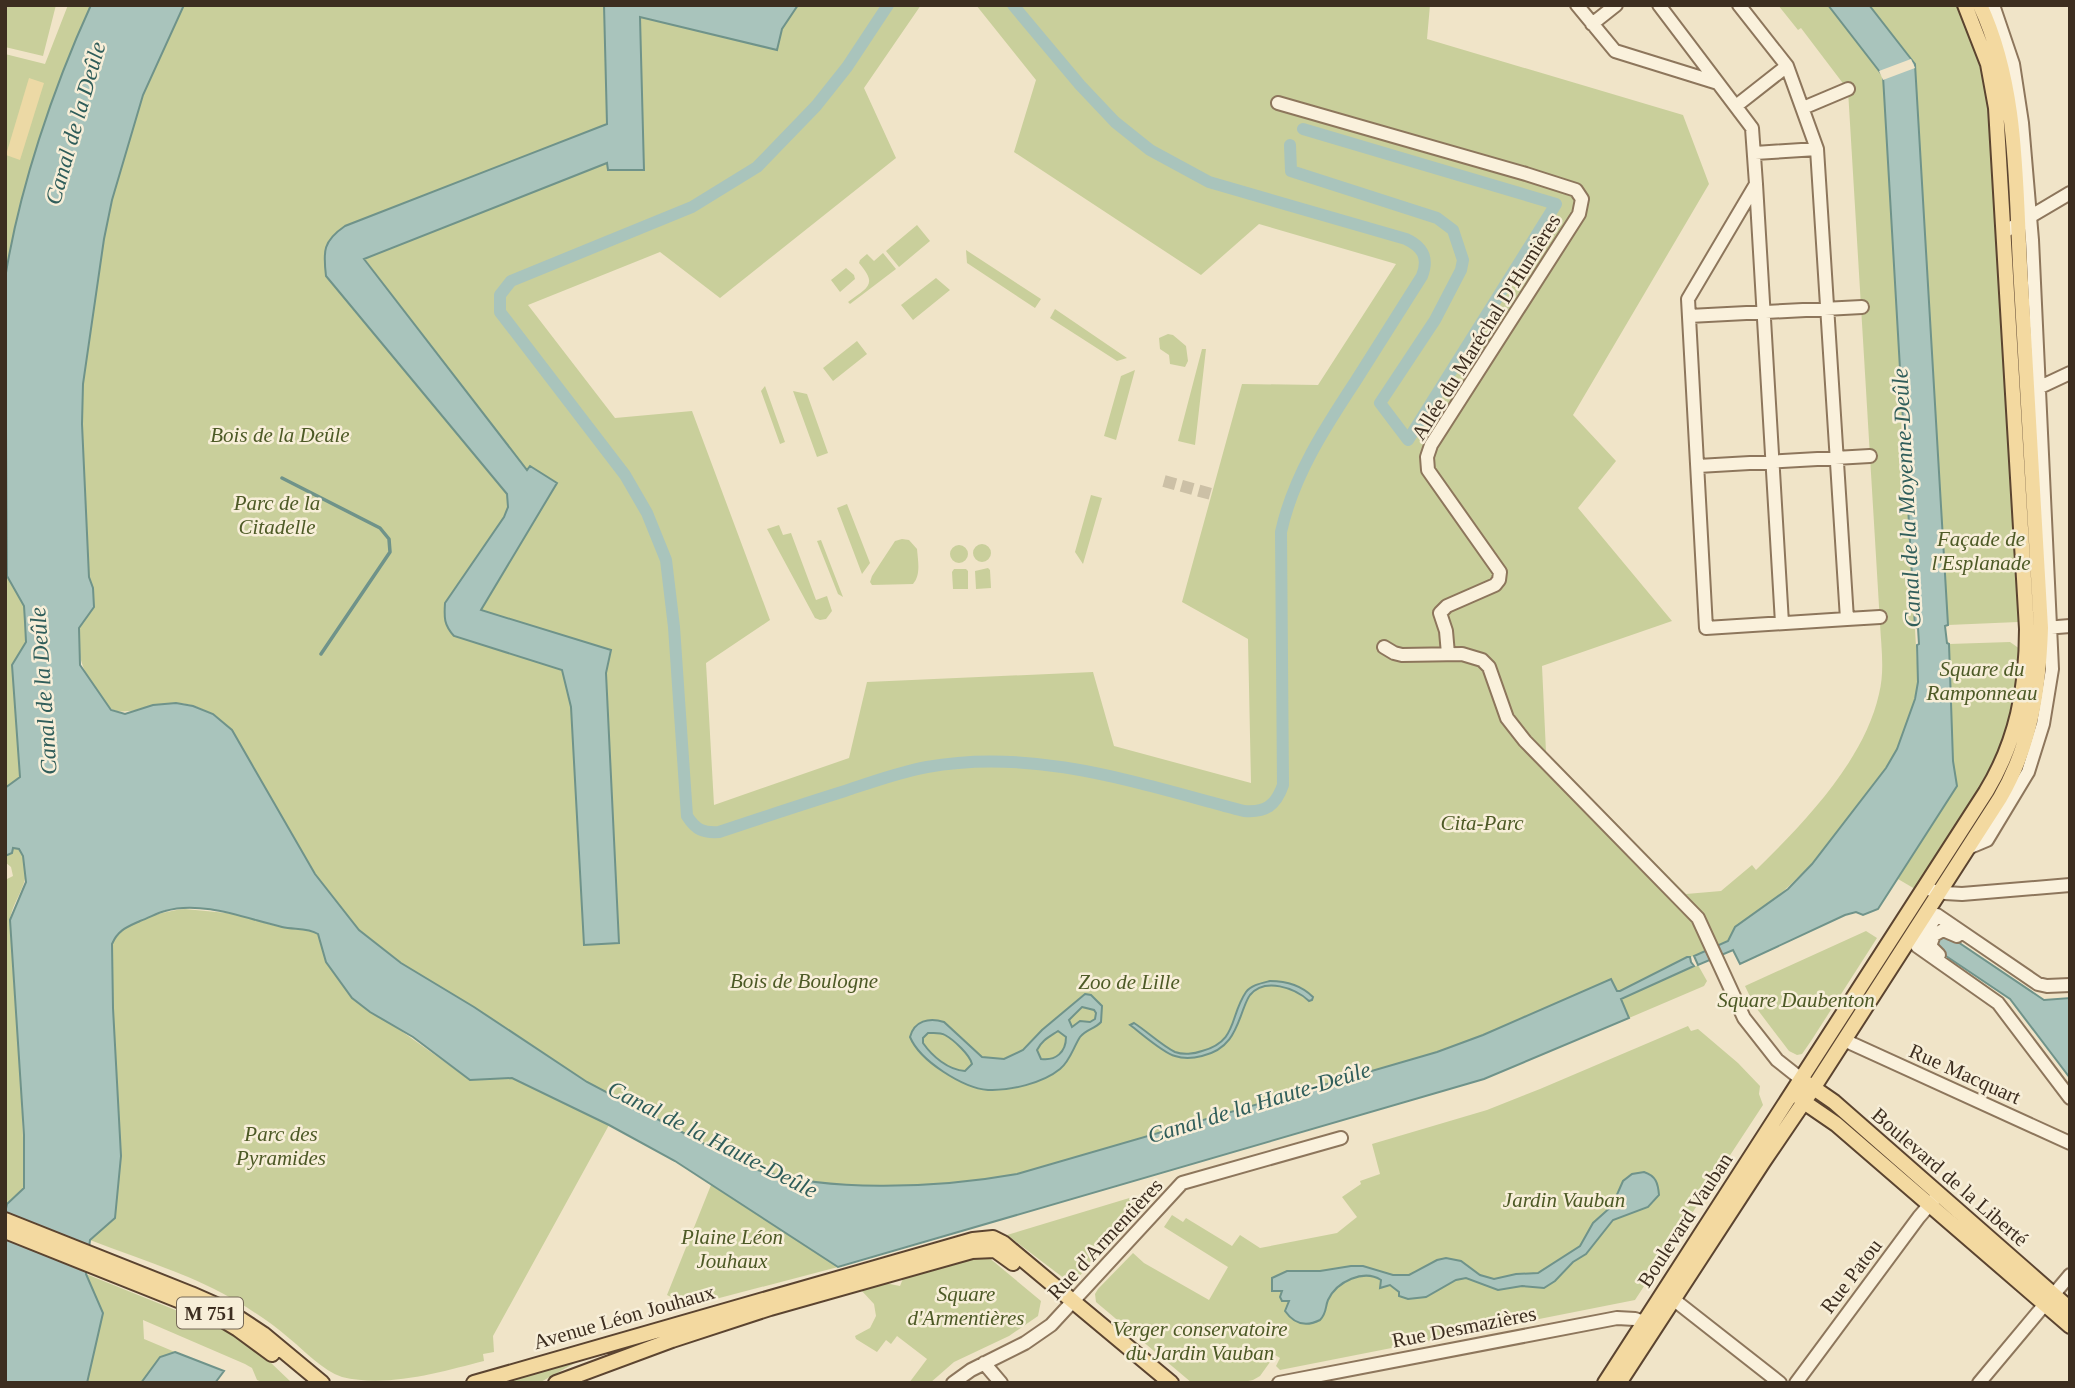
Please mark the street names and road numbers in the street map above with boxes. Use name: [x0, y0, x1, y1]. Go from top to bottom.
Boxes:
street label: Allée du Maréchal D'Humières: [1406, 210, 1566, 444]
street label: Rue Macquart: [1906, 1039, 2025, 1109]
street label: Boulevard de la Liberté: [1867, 1103, 2033, 1251]
street label: Boulevard Vauban: [1633, 1148, 1738, 1292]
street label: Rue d'Armentières: [1043, 1173, 1167, 1305]
street label: Rue Patou: [1815, 1234, 1887, 1318]
street label: Avenue Léon Jouhaux: [531, 1280, 718, 1354]
road number: M 751: [177, 1298, 243, 1329]
street label: Rue Desmazières: [1390, 1301, 1538, 1353]

